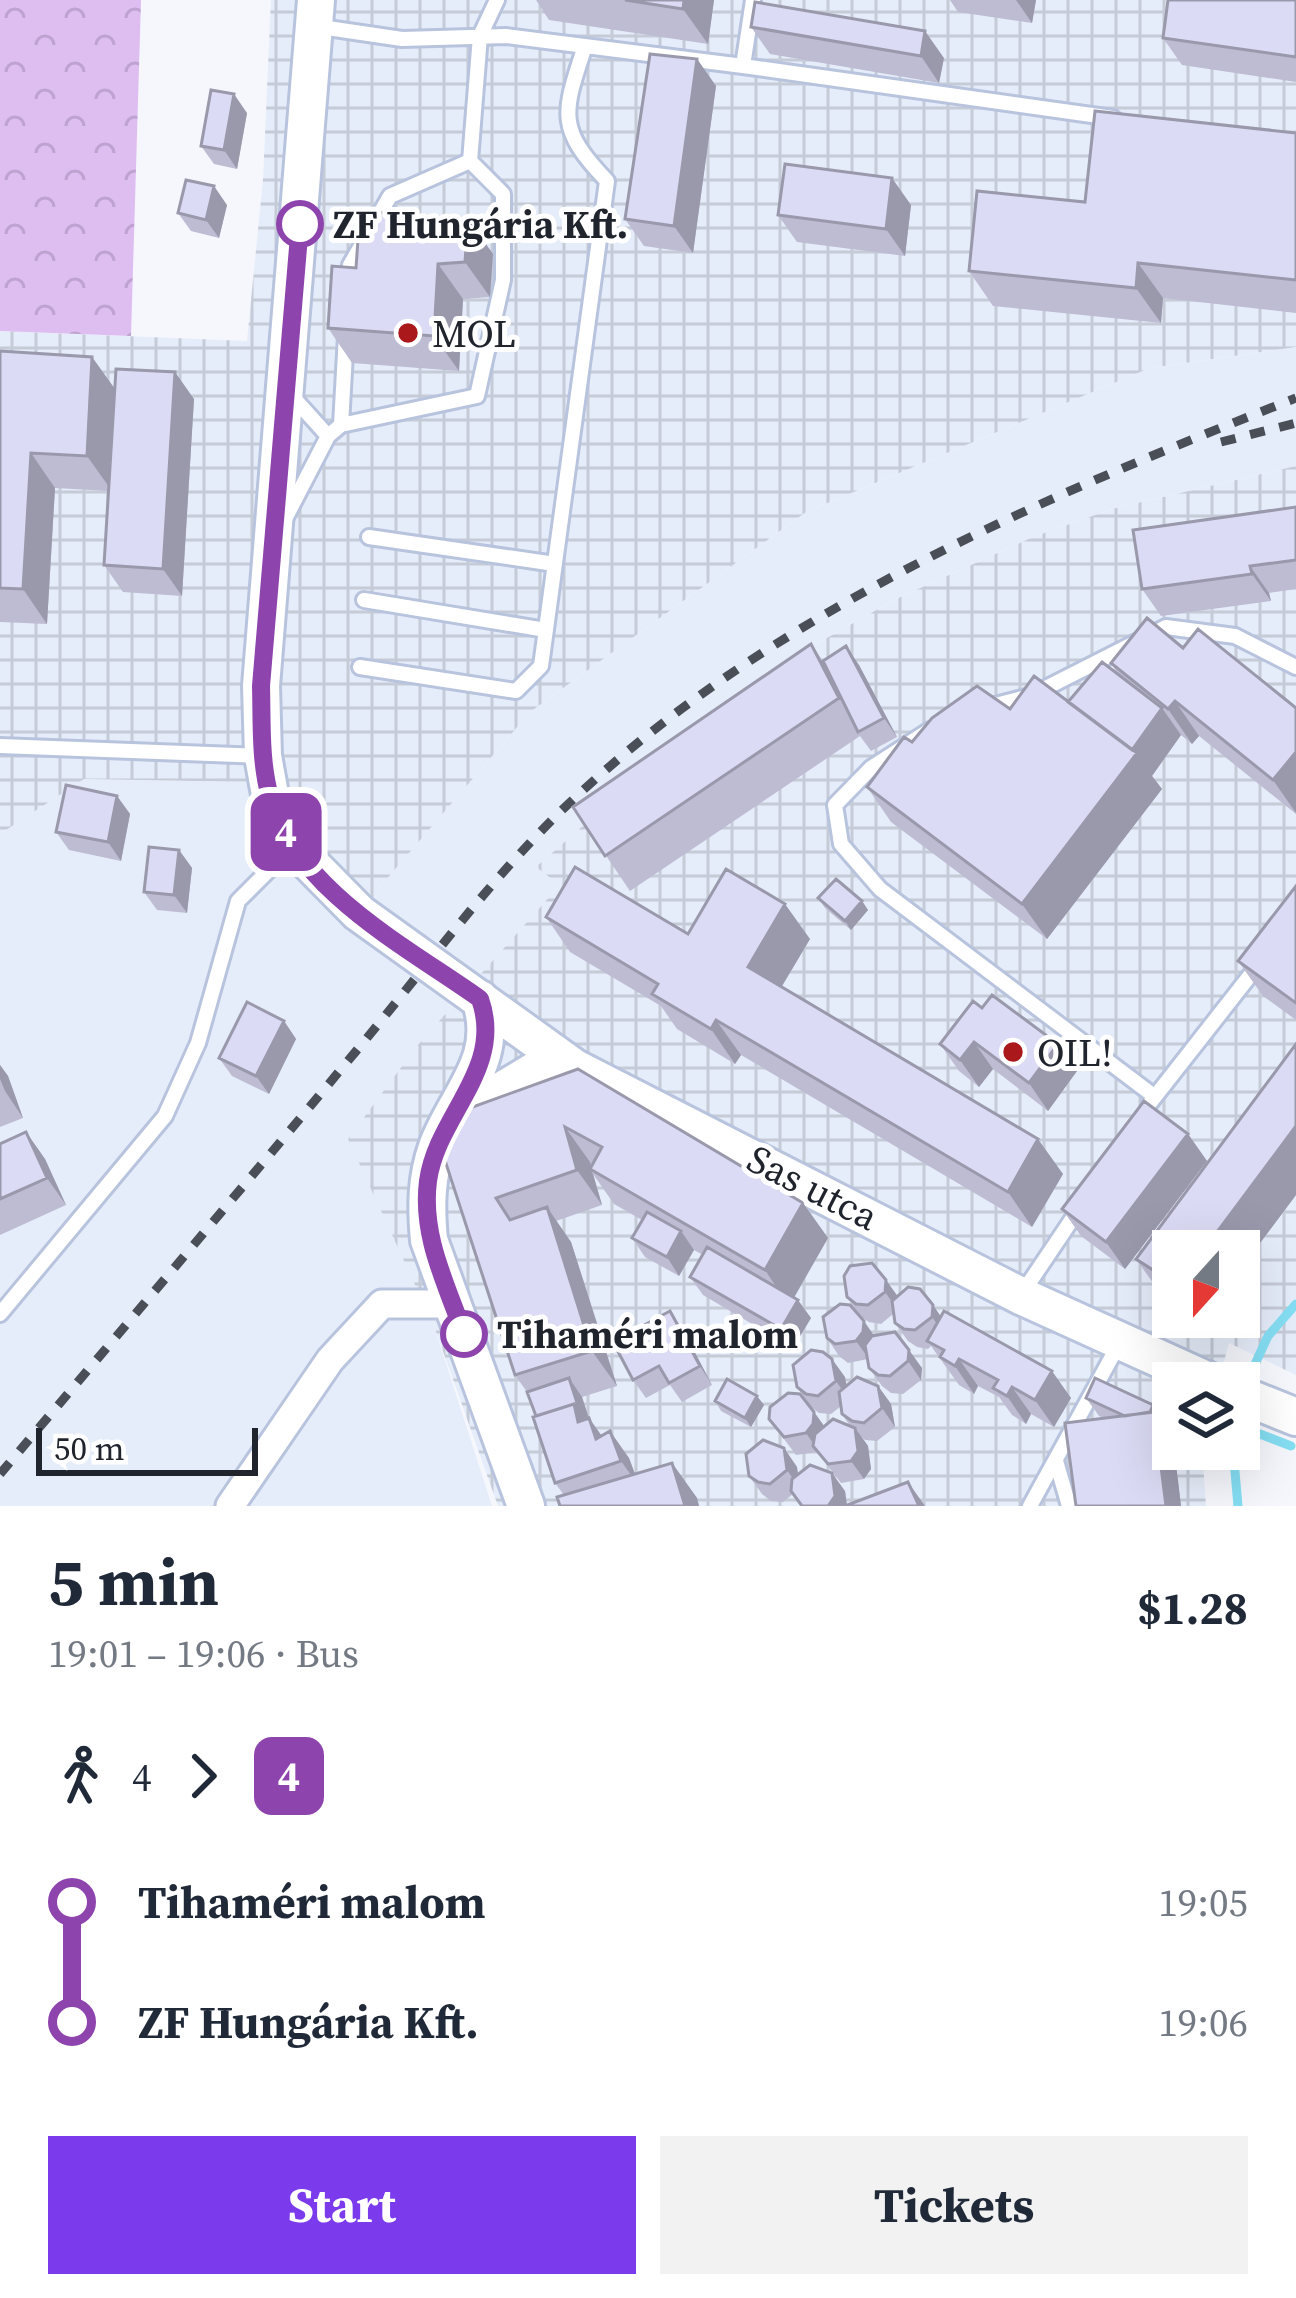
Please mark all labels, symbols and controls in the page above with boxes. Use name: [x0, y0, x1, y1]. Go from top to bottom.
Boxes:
place label: ZF Hungária Kft.: [333, 198, 628, 251]
marker: ZF Hungária Kft.: [278, 202, 322, 246]
place label: MOL: [432, 307, 516, 360]
marker: MOL: [395, 320, 421, 346]
line badge: 4: [247, 793, 325, 871]
text: 4: [275, 803, 297, 861]
place label: OIL!: [1037, 1026, 1113, 1079]
marker: OIL!: [1000, 1039, 1026, 1065]
street label: Sas utca: [738, 1132, 887, 1243]
north arrow: [1152, 1230, 1260, 1338]
map controls: [1152, 1230, 1260, 1470]
place label: Tihaméri malom: [497, 1308, 798, 1361]
marker: Tihaméri malom: [442, 1312, 486, 1356]
button: layers: [1152, 1362, 1260, 1470]
scale bar: [36, 1422, 258, 1475]
text: 50 m: [54, 1426, 124, 1471]
text: 5 min: [48, 1537, 219, 1627]
text: $1.28: [1137, 1577, 1248, 1639]
text: 19:01 – 19:06 · Bus: [48, 1627, 359, 1680]
icon: walk: [48, 1743, 114, 1809]
icon: forward: [170, 1743, 236, 1809]
text: 4: [278, 1747, 300, 1805]
text: 4: [132, 1750, 152, 1803]
text: Tihaméri malom: [138, 1871, 486, 1933]
text: 19:05: [1158, 1876, 1248, 1929]
text: ZF Hungária Kft.: [138, 1991, 479, 2053]
text: 19:06: [1158, 1996, 1248, 2049]
button: Start: [48, 2136, 636, 2274]
button: Tickets: [660, 2136, 1248, 2274]

